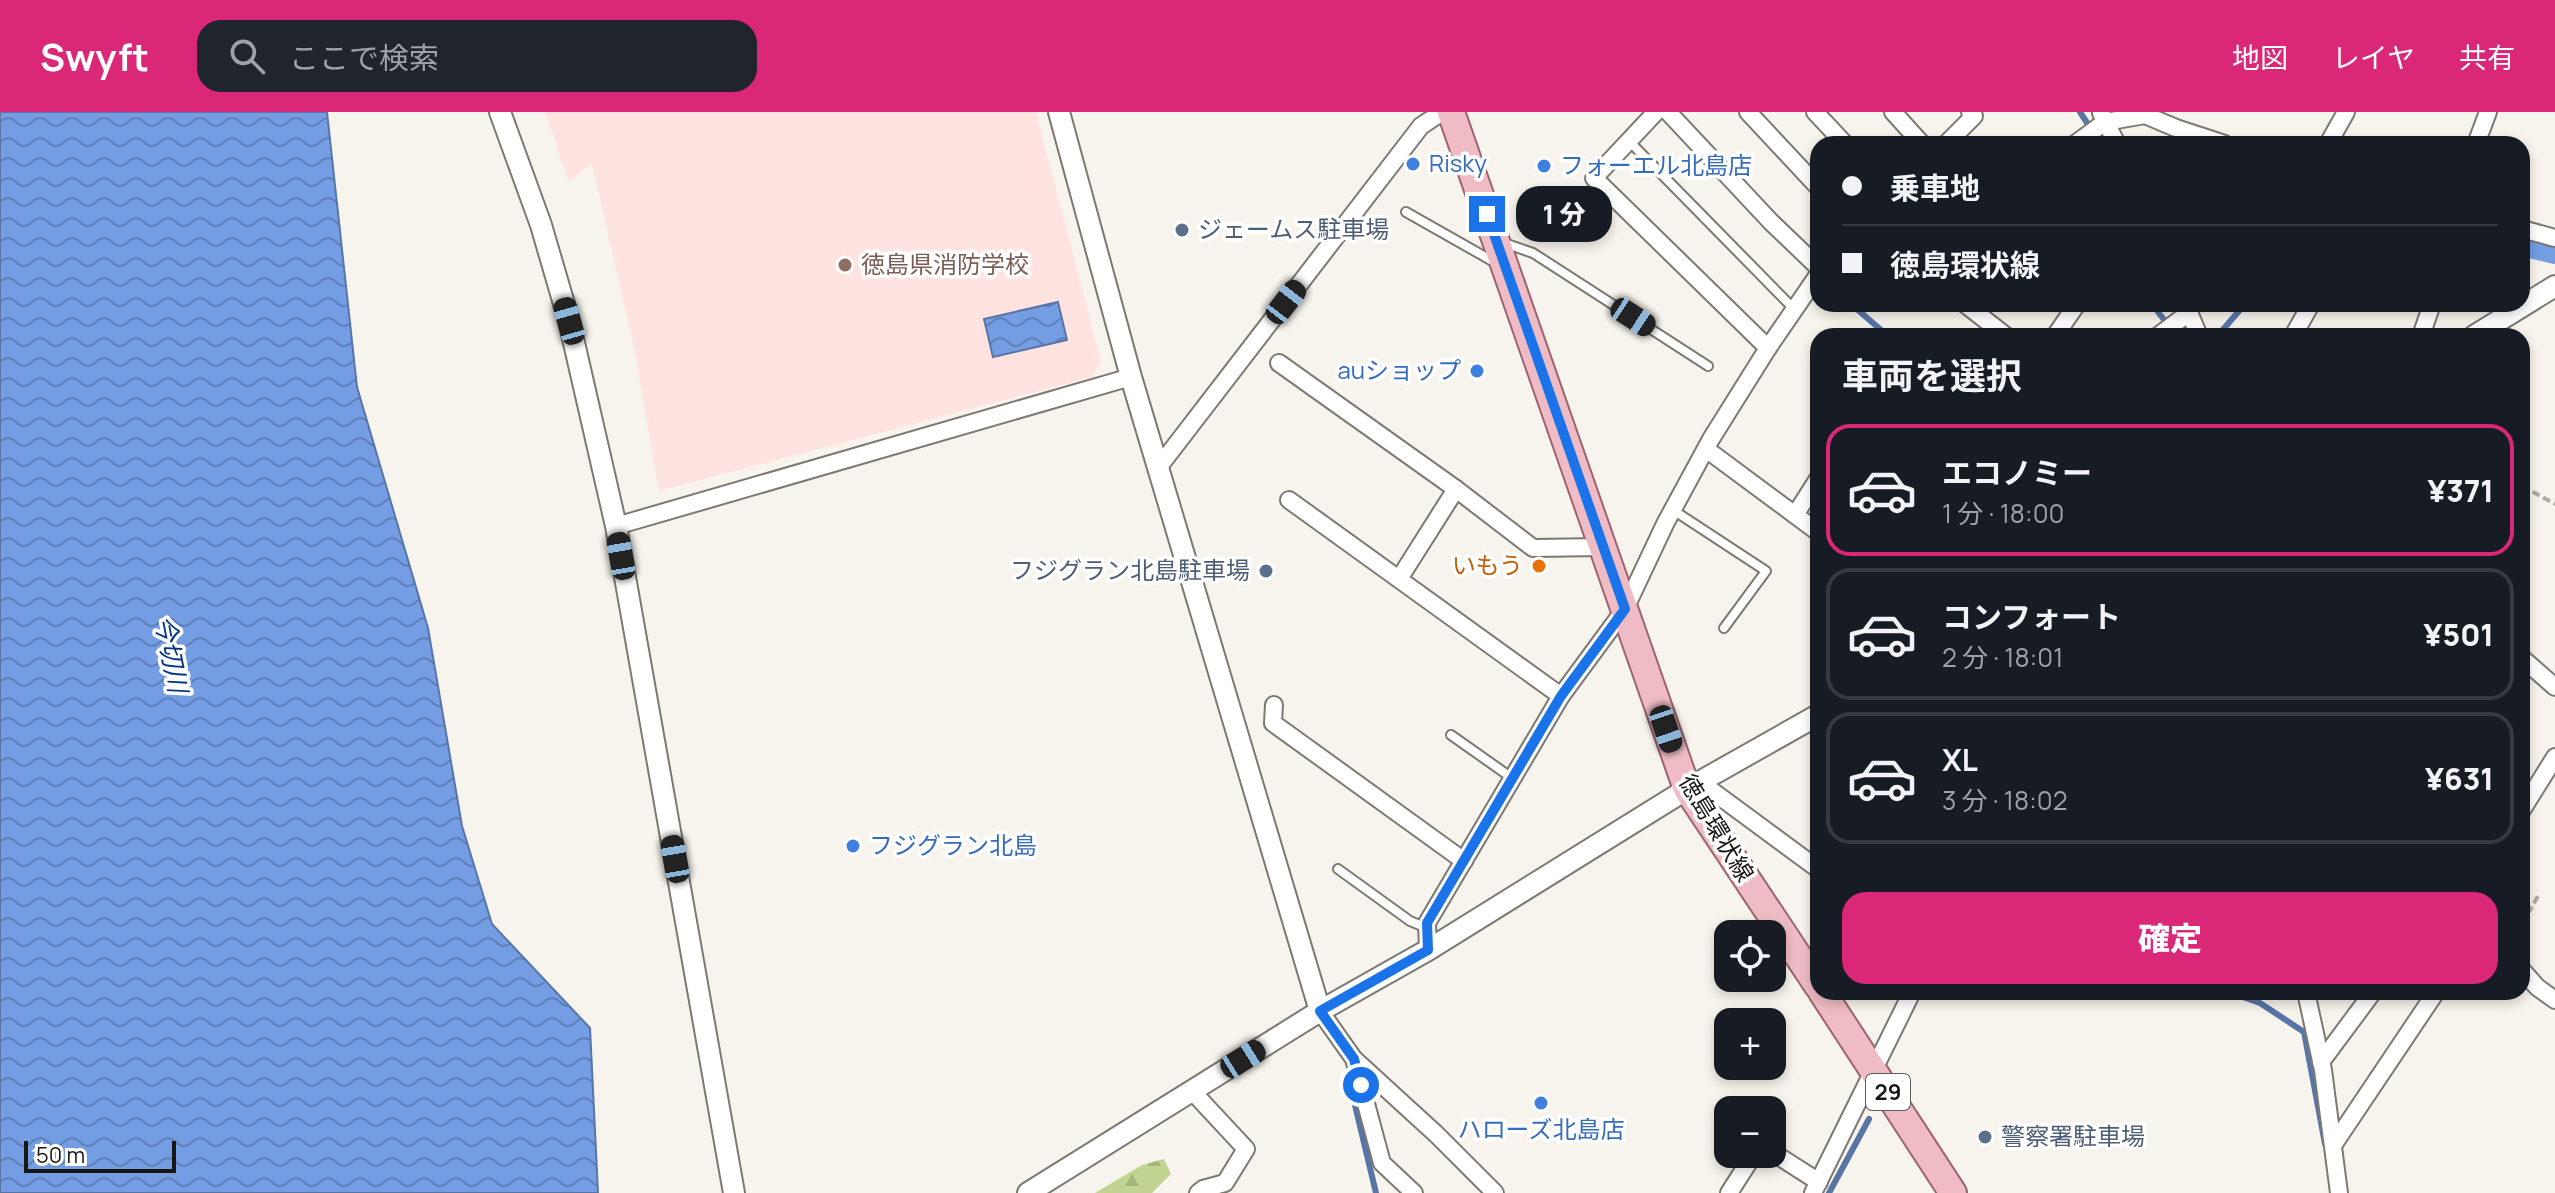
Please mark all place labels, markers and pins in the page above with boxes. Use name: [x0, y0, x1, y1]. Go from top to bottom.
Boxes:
place label: Risky: [1429, 146, 1487, 179]
place label: フォーエル北島店: [1560, 148, 1752, 181]
marker: Risky: [1404, 155, 1422, 173]
marker: フォーエル北島店: [1535, 157, 1553, 175]
place label: ジェームス駐車場: [1198, 212, 1389, 245]
marker: ジェームス駐車場: [1173, 221, 1191, 239]
place label: 徳島県消防学校: [861, 247, 1029, 280]
marker: 徳島県消防学校: [836, 256, 854, 274]
place label: auショップ: [1337, 353, 1461, 386]
marker: auショップ: [1468, 362, 1486, 380]
place label: いもう: [1452, 548, 1523, 581]
place label: フジグラン北島駐車場: [1010, 553, 1250, 586]
marker: いもう: [1530, 557, 1548, 575]
marker: フジグラン北島駐車場: [1257, 562, 1275, 580]
place label: フジグラン北島: [869, 828, 1037, 861]
marker: フジグラン北島: [844, 837, 862, 855]
marker: ハローズ北島店: [1532, 1094, 1550, 1112]
place label: ハローズ北島店: [1458, 1112, 1624, 1145]
place label: 警察署駐車場: [2001, 1119, 2145, 1152]
marker: 警察署駐車場: [1976, 1128, 1994, 1146]

